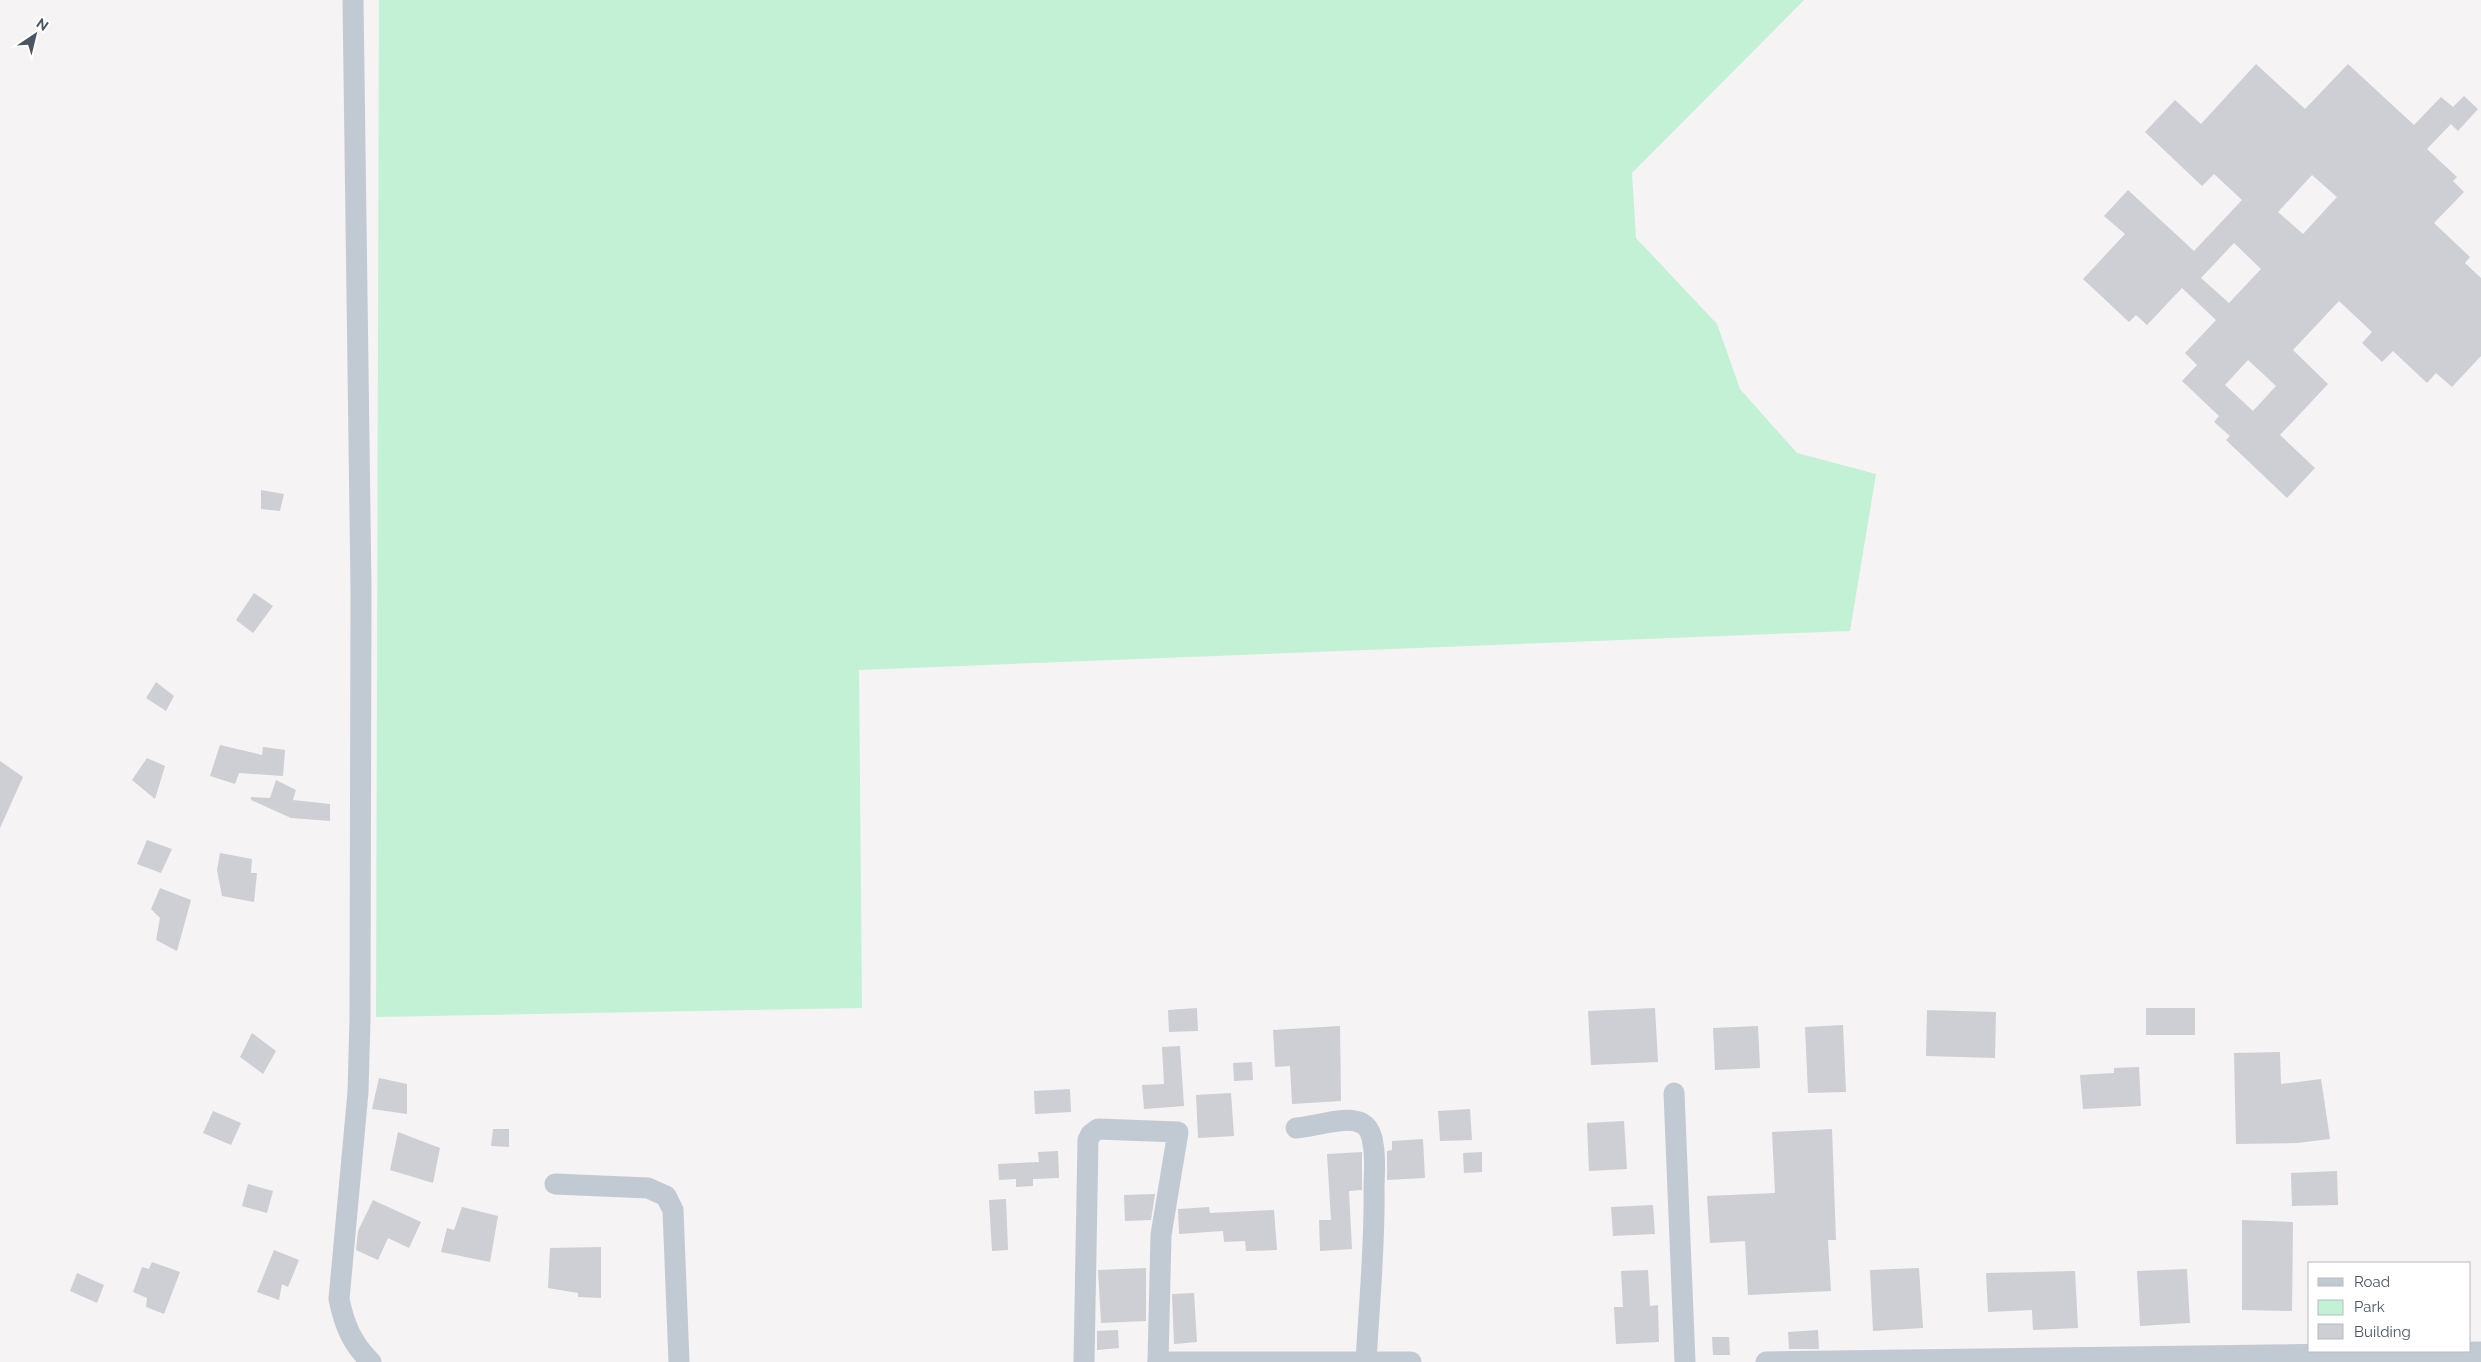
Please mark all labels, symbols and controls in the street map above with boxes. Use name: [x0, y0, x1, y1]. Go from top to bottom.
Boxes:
north arrow: [10, 10, 60, 60]
text: N: [33, 15, 51, 34]
legend: [2308, 1262, 2471, 1352]
text: Road: [2354, 1273, 2390, 1291]
text: Park: [2354, 1298, 2385, 1316]
text: Building: [2354, 1323, 2411, 1341]

